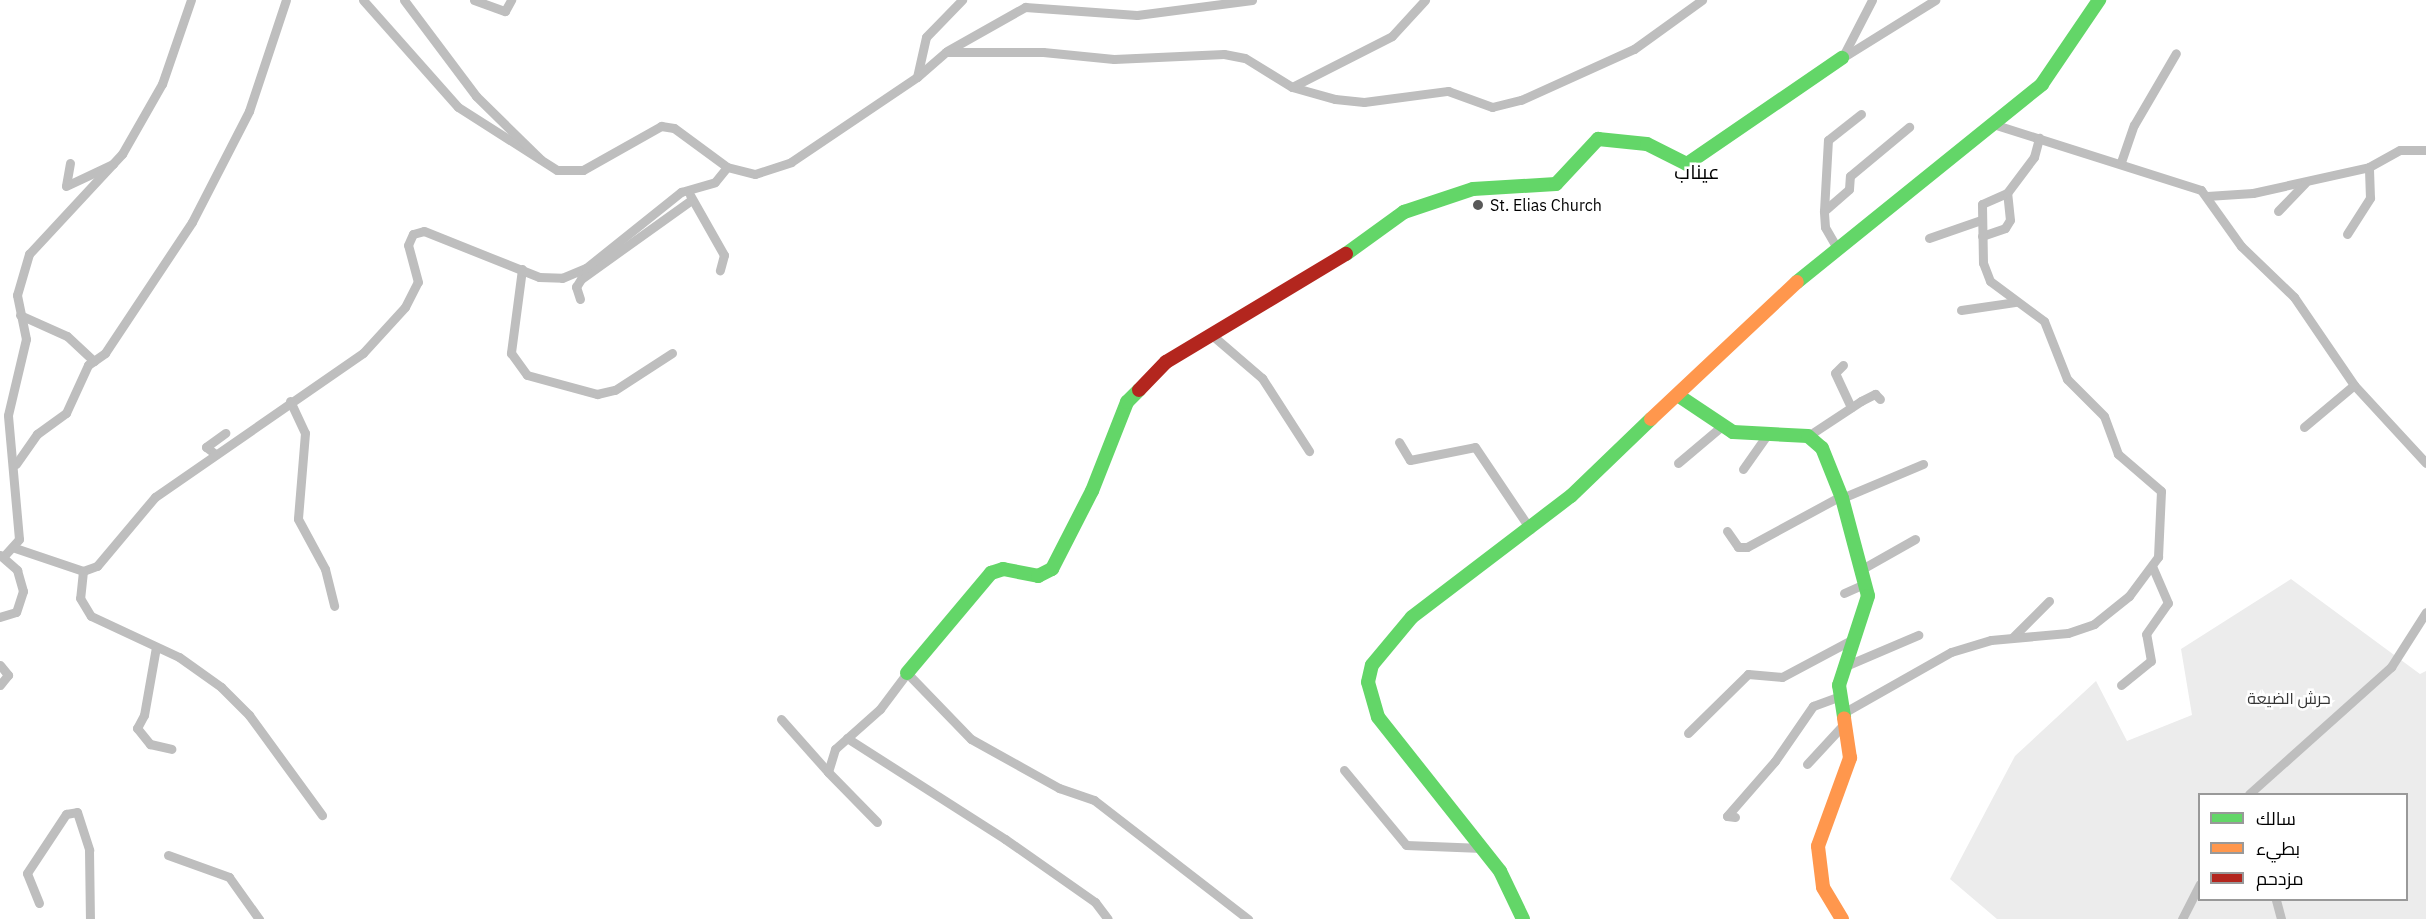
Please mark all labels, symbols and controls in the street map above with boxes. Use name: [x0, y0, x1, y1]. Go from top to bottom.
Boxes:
district label: عيناب: [1674, 159, 1720, 183]
place label: St. Elias Church: [1490, 195, 1602, 215]
marker: St. Elias Church: [1471, 198, 1485, 212]
park label: حرش الضيعة: [2247, 688, 2331, 708]
legend: [2198, 793, 2408, 901]
text: سالك: [2256, 807, 2296, 830]
text: بطيء: [2256, 837, 2300, 860]
text: مزدحم: [2256, 867, 2304, 890]

